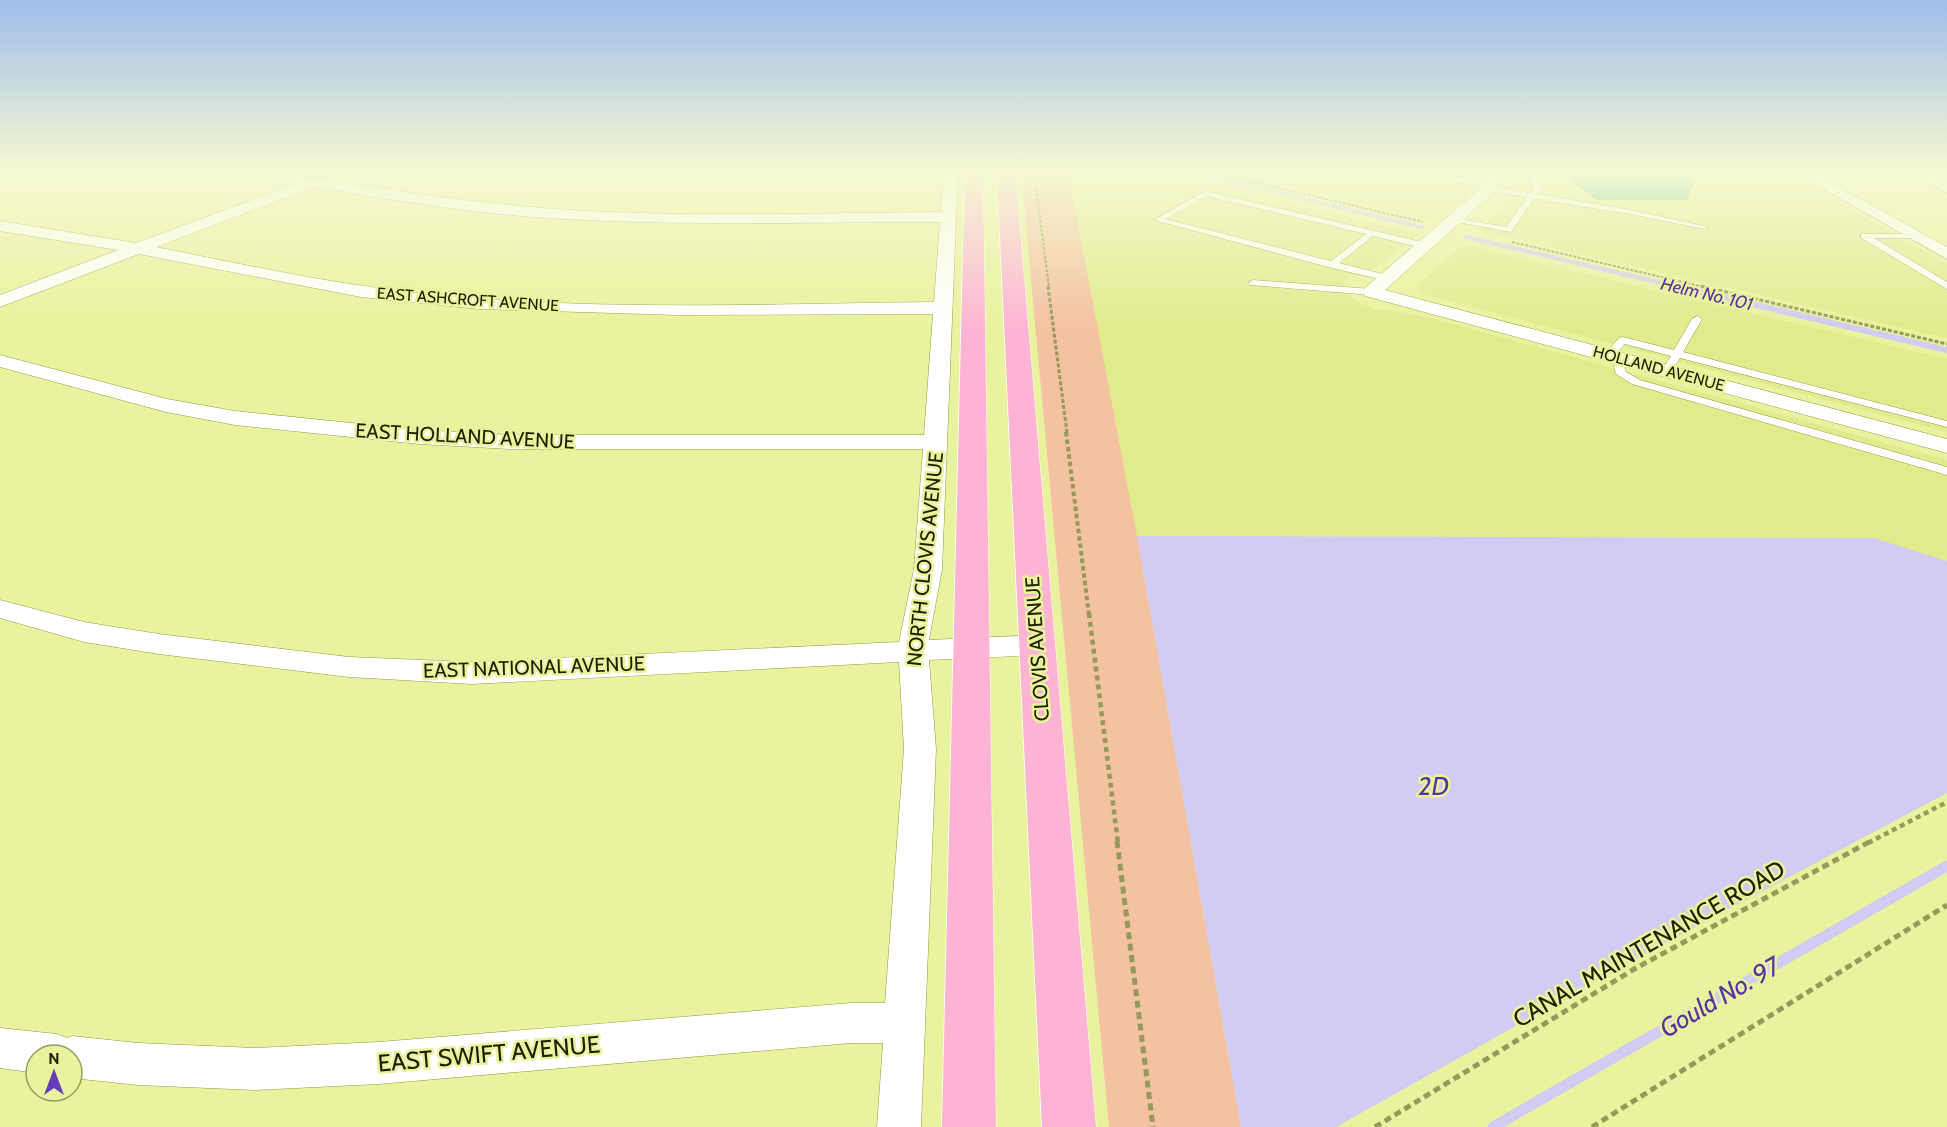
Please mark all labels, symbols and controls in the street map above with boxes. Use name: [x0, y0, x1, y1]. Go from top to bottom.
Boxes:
water label: Helm No. 101: [1659, 273, 1756, 315]
street label: EAST ASHCROFT AVENUE: [376, 284, 560, 315]
street label: HOLLAND AVENUE: [1591, 342, 1727, 395]
street label: EAST HOLLAND AVENUE: [355, 418, 575, 454]
street label: NORTH CLOVIS AVENUE: [902, 451, 948, 667]
street label: CLOVIS AVENUE: [1020, 576, 1054, 722]
street label: EAST NATIONAL AVENUE: [423, 651, 645, 683]
water label: 2D: [1418, 770, 1449, 802]
street label: CANAL MAINTENANCE ROAD: [1508, 854, 1790, 1033]
water label: Gould No. 97: [1654, 949, 1787, 1044]
street label: EAST SWIFT AVENUE: [377, 1029, 601, 1078]
north arrow: [24, 1043, 84, 1103]
text: N: [48, 1049, 60, 1068]

